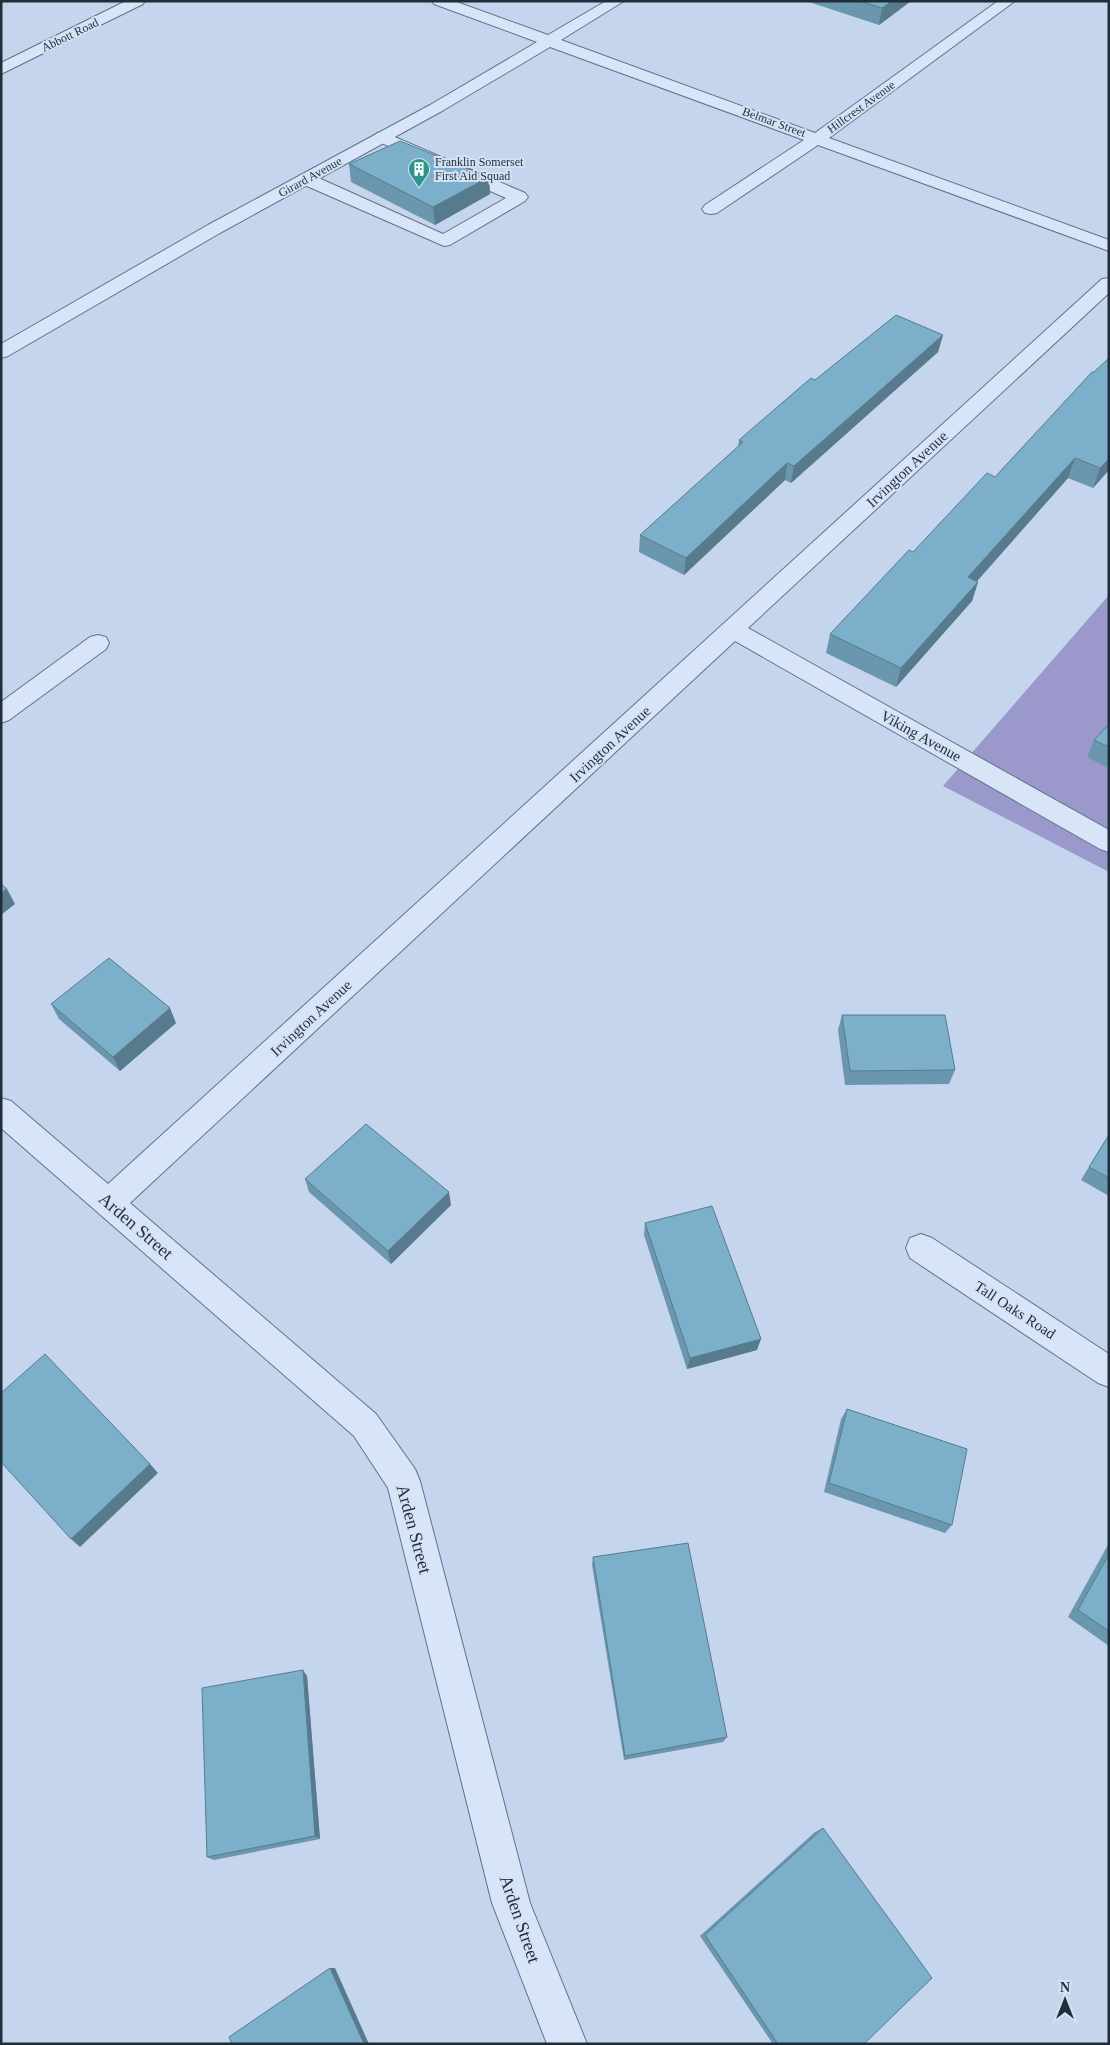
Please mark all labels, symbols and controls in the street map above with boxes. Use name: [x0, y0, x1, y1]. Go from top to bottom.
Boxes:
street label: Abbott Road: [39, 15, 101, 55]
street label: Hillcrest Avenue: [824, 78, 898, 136]
street label: Belmar Street: [740, 104, 808, 140]
street label: Girard Avenue: [276, 154, 344, 200]
place label: Franklin Somerset First Aid Squad: [435, 155, 524, 183]
building icon: Franklin Somerset First Aid Squad: [407, 157, 431, 188]
street label: Irvington Avenue: [863, 427, 951, 510]
street label: Irvington Avenue: [566, 702, 654, 785]
street label: Viking Avenue: [878, 707, 964, 765]
street label: Irvington Avenue: [267, 976, 355, 1059]
street label: Arden Street: [95, 1188, 177, 1264]
street label: Tall Oaks Road: [972, 1278, 1059, 1342]
street label: Arden Street: [393, 1482, 435, 1576]
street label: Arden Street: [496, 1873, 544, 1965]
north arrow: [1040, 1975, 1090, 2025]
text: N: [1060, 1980, 1070, 1995]

